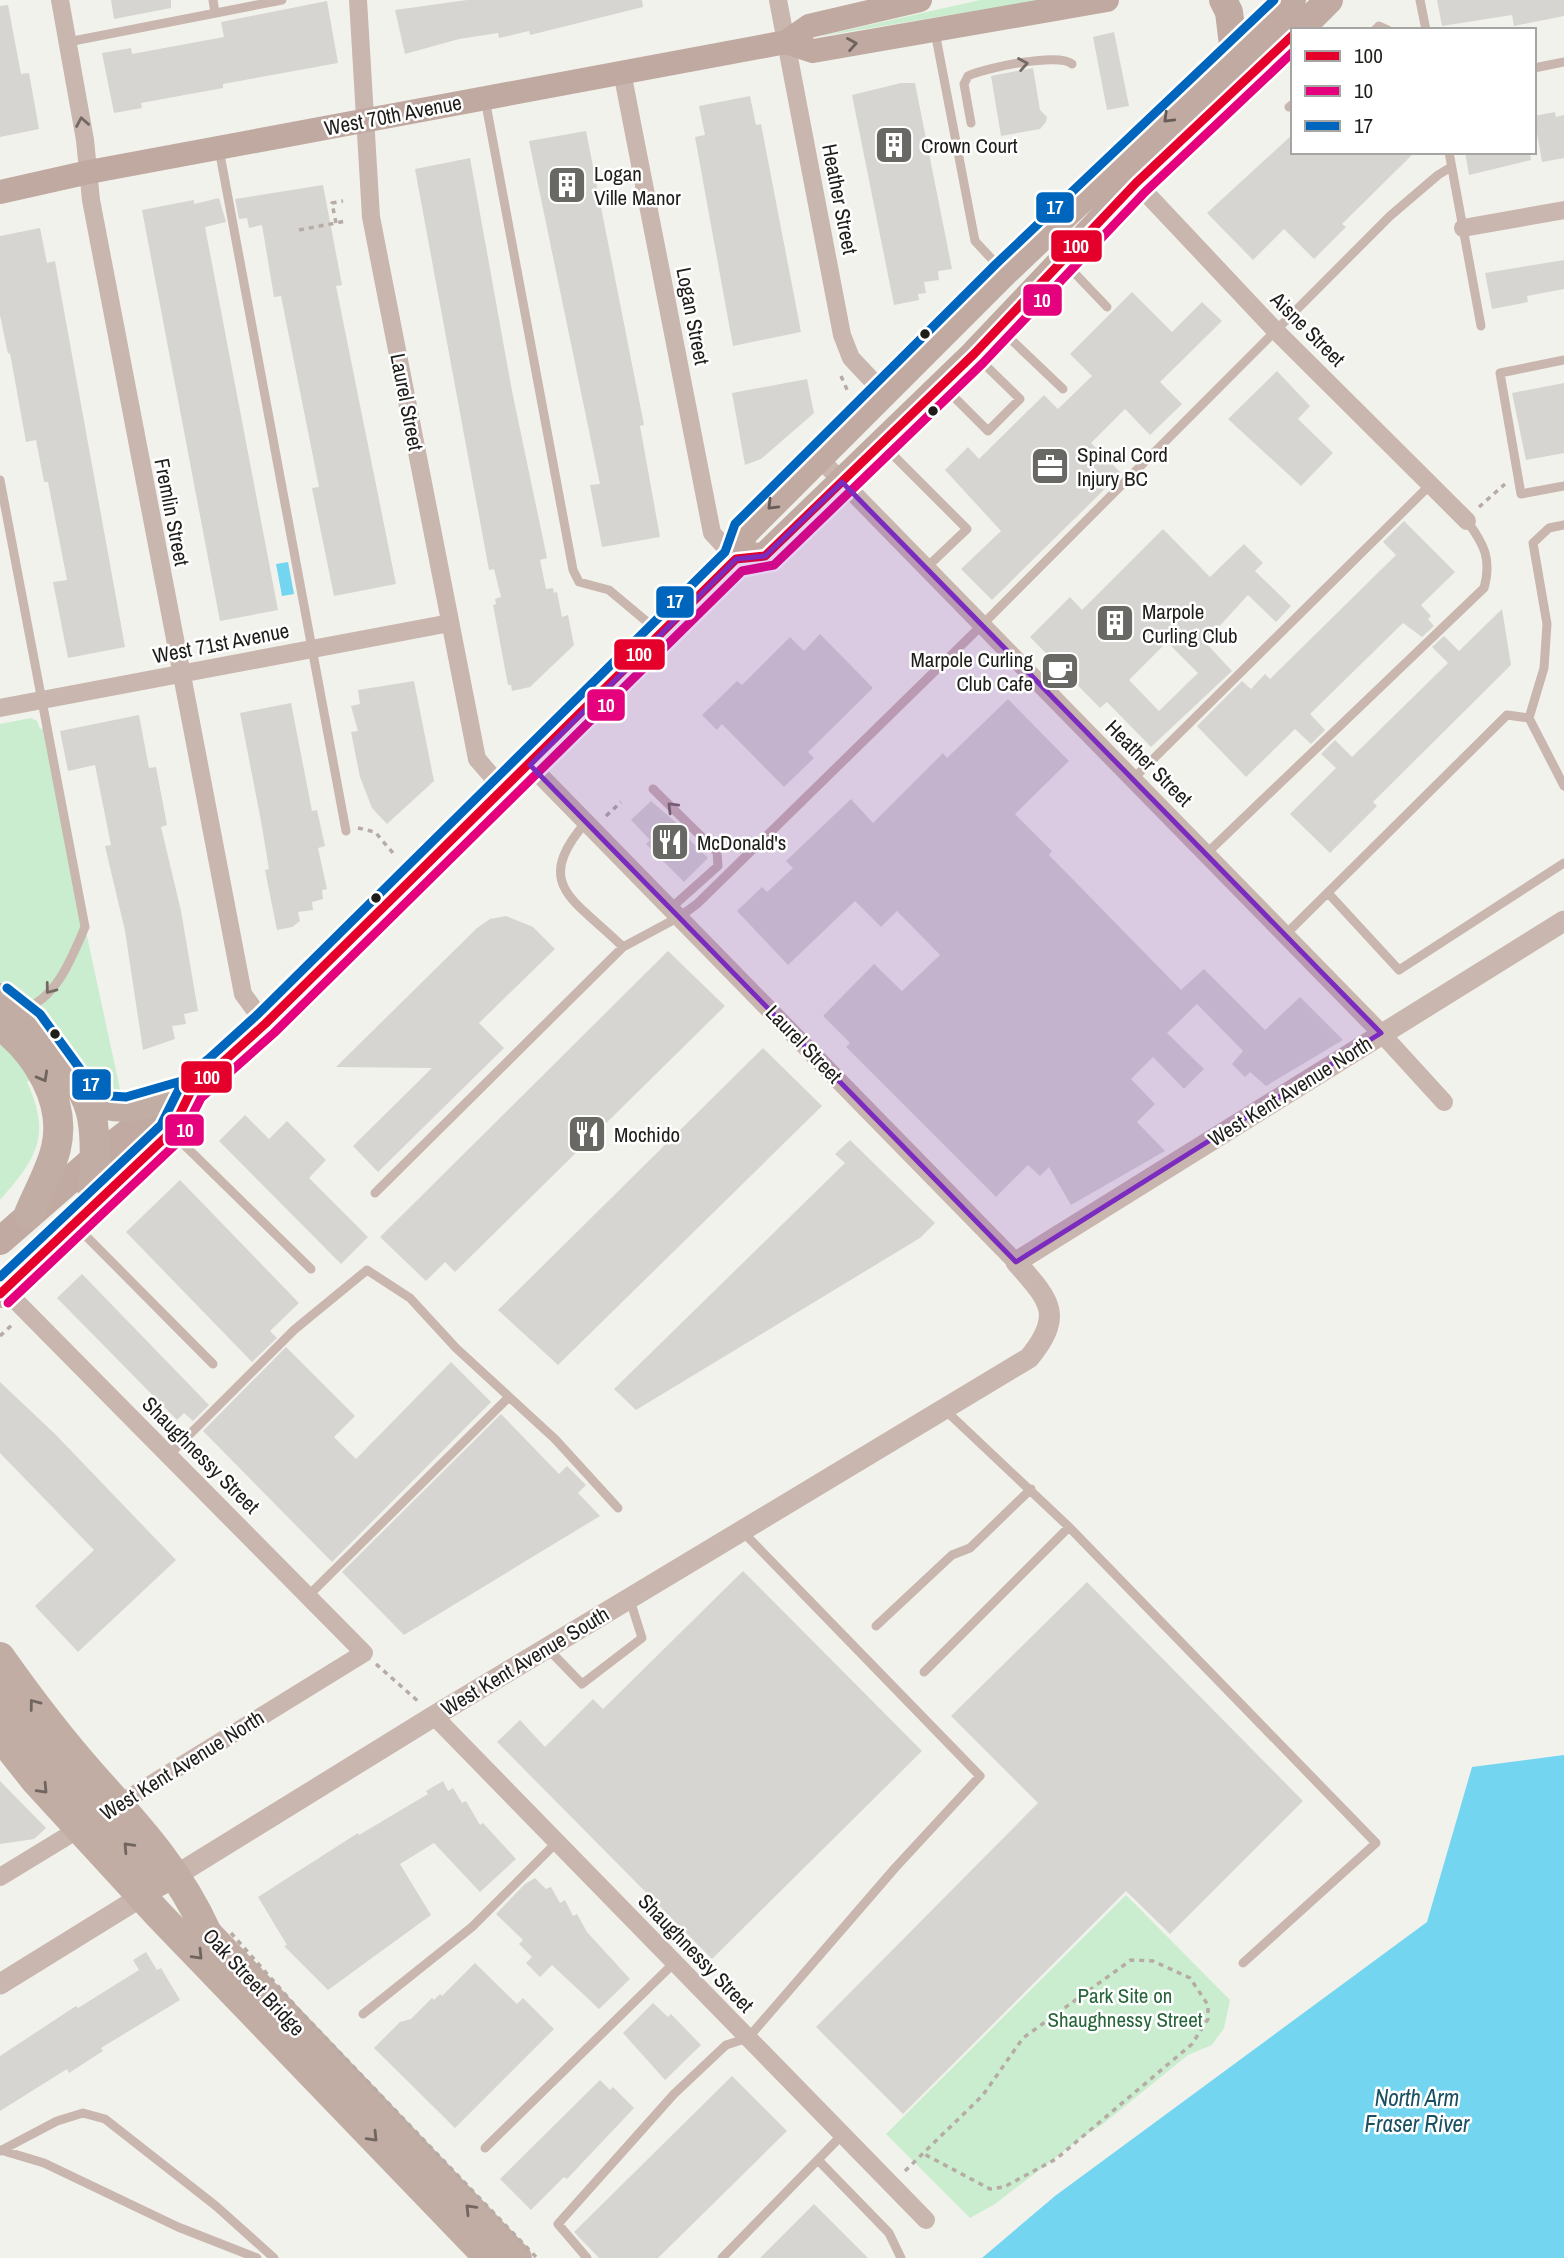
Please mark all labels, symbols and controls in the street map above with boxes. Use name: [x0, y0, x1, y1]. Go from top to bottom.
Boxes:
legend: [1291, 28, 1536, 154]
one-way arrow: [847, 37, 858, 52]
text: 100: [1354, 41, 1383, 70]
one-way arrow: [1017, 57, 1029, 72]
text: 10: [1354, 76, 1373, 105]
street label: West 70th Avenue: [322, 87, 464, 143]
one-way arrow: [1163, 110, 1176, 123]
text: 17: [1354, 111, 1373, 140]
one-way arrow: [75, 116, 90, 128]
building icon: Crown Court: [873, 124, 915, 166]
place label: Crown Court: [921, 131, 1018, 160]
street label: Heather Street: [815, 141, 865, 257]
place label: Logan Ville Manor: [594, 159, 681, 212]
building icon: Logan Ville Manor: [546, 164, 588, 206]
line badge: 17: [1035, 191, 1075, 224]
text: 17: [1046, 194, 1064, 220]
line badge: 100: [1050, 229, 1103, 263]
text: 100: [1063, 233, 1089, 259]
street label: Logan Street: [669, 265, 717, 367]
line badge: 10: [1022, 283, 1063, 317]
street label: Aisne Street: [1264, 285, 1352, 373]
text: 10: [1033, 287, 1051, 313]
unlabelled marker: [918, 327, 932, 341]
street label: Laurel Street: [383, 351, 431, 453]
unlabelled marker: [926, 404, 940, 418]
place label: Spinal Cord Injury BC: [1077, 440, 1168, 493]
office icon: Spinal Cord Injury BC: [1029, 445, 1071, 487]
street label: Fremlin Street: [147, 456, 197, 569]
one-way arrow: [767, 497, 780, 510]
line badge: 17: [655, 585, 695, 619]
text: 17: [666, 588, 684, 614]
place label: Marpole Curling Club: [1142, 597, 1238, 650]
building icon: Marpole Curling Club: [1094, 602, 1136, 644]
street label: West 71st Avenue: [150, 616, 292, 670]
line badge: 100: [613, 638, 666, 671]
text: 100: [626, 641, 652, 667]
place label: Marpole Curling Club Cafe: [911, 645, 1033, 698]
cafe icon: Marpole Curling Club Cafe: [1039, 650, 1081, 692]
line badge: 10: [586, 688, 626, 722]
text: 10: [597, 692, 615, 718]
street label: Heather Street: [1099, 713, 1199, 813]
one-way arrow: [667, 802, 680, 815]
restaurant icon: McDonald's: [649, 821, 691, 863]
place label: McDonald's: [697, 828, 786, 857]
unlabelled marker: [369, 891, 383, 905]
one-way arrow: [46, 981, 59, 994]
street label: Laurel Street: [759, 998, 849, 1090]
unlabelled marker: [48, 1027, 62, 1041]
street label: West Kent Avenue North: [1203, 1029, 1377, 1153]
line badge: 100: [180, 1060, 233, 1094]
text: 100: [194, 1064, 220, 1090]
line badge: 17: [71, 1068, 112, 1101]
one-way arrow: [35, 1069, 48, 1082]
text: 17: [82, 1071, 100, 1097]
line badge: 10: [164, 1113, 205, 1147]
restaurant icon: Mochido: [566, 1113, 608, 1155]
text: 10: [176, 1117, 194, 1143]
place label: Mochido: [614, 1120, 680, 1149]
street label: Shaughnessy Street: [136, 1390, 266, 1520]
street label: West Kent Avenue South: [436, 1599, 614, 1723]
one-way arrow: [29, 1699, 42, 1711]
street label: West Kent Avenue North: [95, 1703, 269, 1827]
one-way arrow: [35, 1781, 47, 1794]
one-way arrow: [123, 1842, 136, 1855]
street label: Shaughnessy Street: [632, 1887, 760, 2019]
street label: Oak Street Bridge: [196, 1922, 312, 2042]
one-way arrow: [189, 1947, 202, 1960]
park label: Park Site on Shaughnessy Street: [1047, 1981, 1203, 2034]
water label: North Arm Fraser River: [1365, 2082, 1470, 2139]
one-way arrow: [364, 2129, 377, 2142]
one-way arrow: [465, 2204, 478, 2217]

